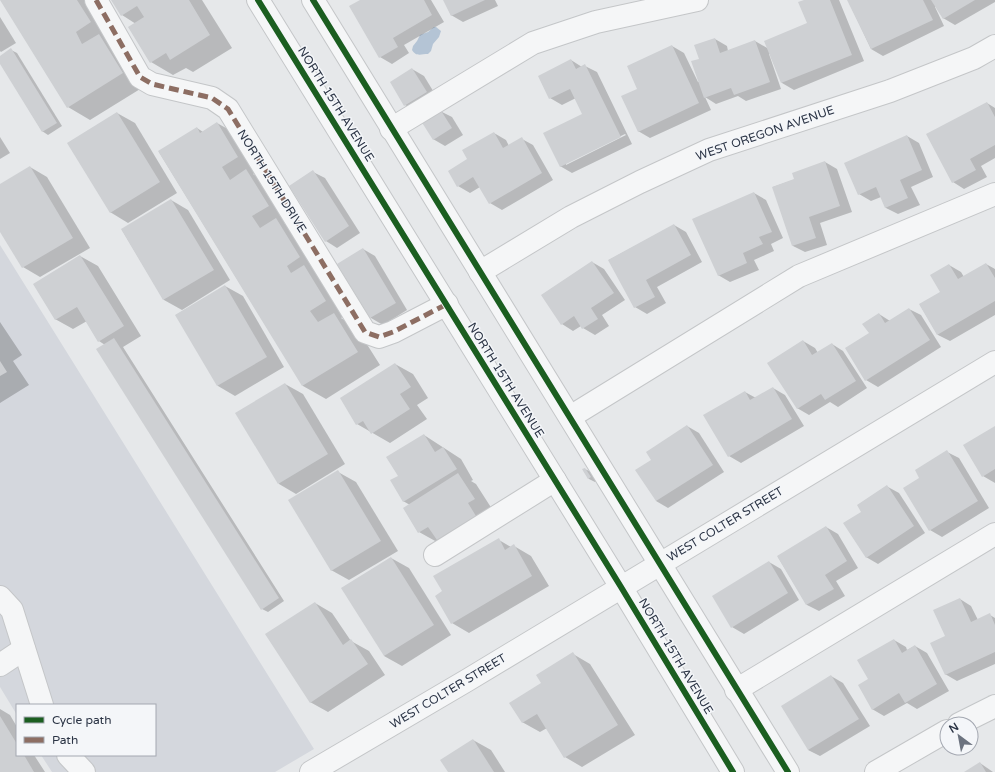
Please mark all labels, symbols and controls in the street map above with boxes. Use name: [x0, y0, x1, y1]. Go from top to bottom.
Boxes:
street label: NORTH 15TH AVENUE: [295, 44, 377, 164]
street label: WEST OREGON AVENUE: [694, 103, 836, 163]
street label: NORTH 15TH DRIVE: [235, 127, 310, 235]
street label: NORTH 15TH AVENUE: [465, 320, 547, 440]
street label: WEST COLTER STREET: [664, 483, 786, 564]
street label: NORTH 15TH AVENUE: [636, 595, 716, 717]
street label: WEST COLTER STREET: [387, 650, 509, 731]
legend: [16, 704, 156, 756]
text: Cycle path: [52, 713, 111, 727]
north arrow: [939, 716, 979, 756]
text: N: [947, 720, 961, 736]
text: Path: [52, 733, 78, 747]

